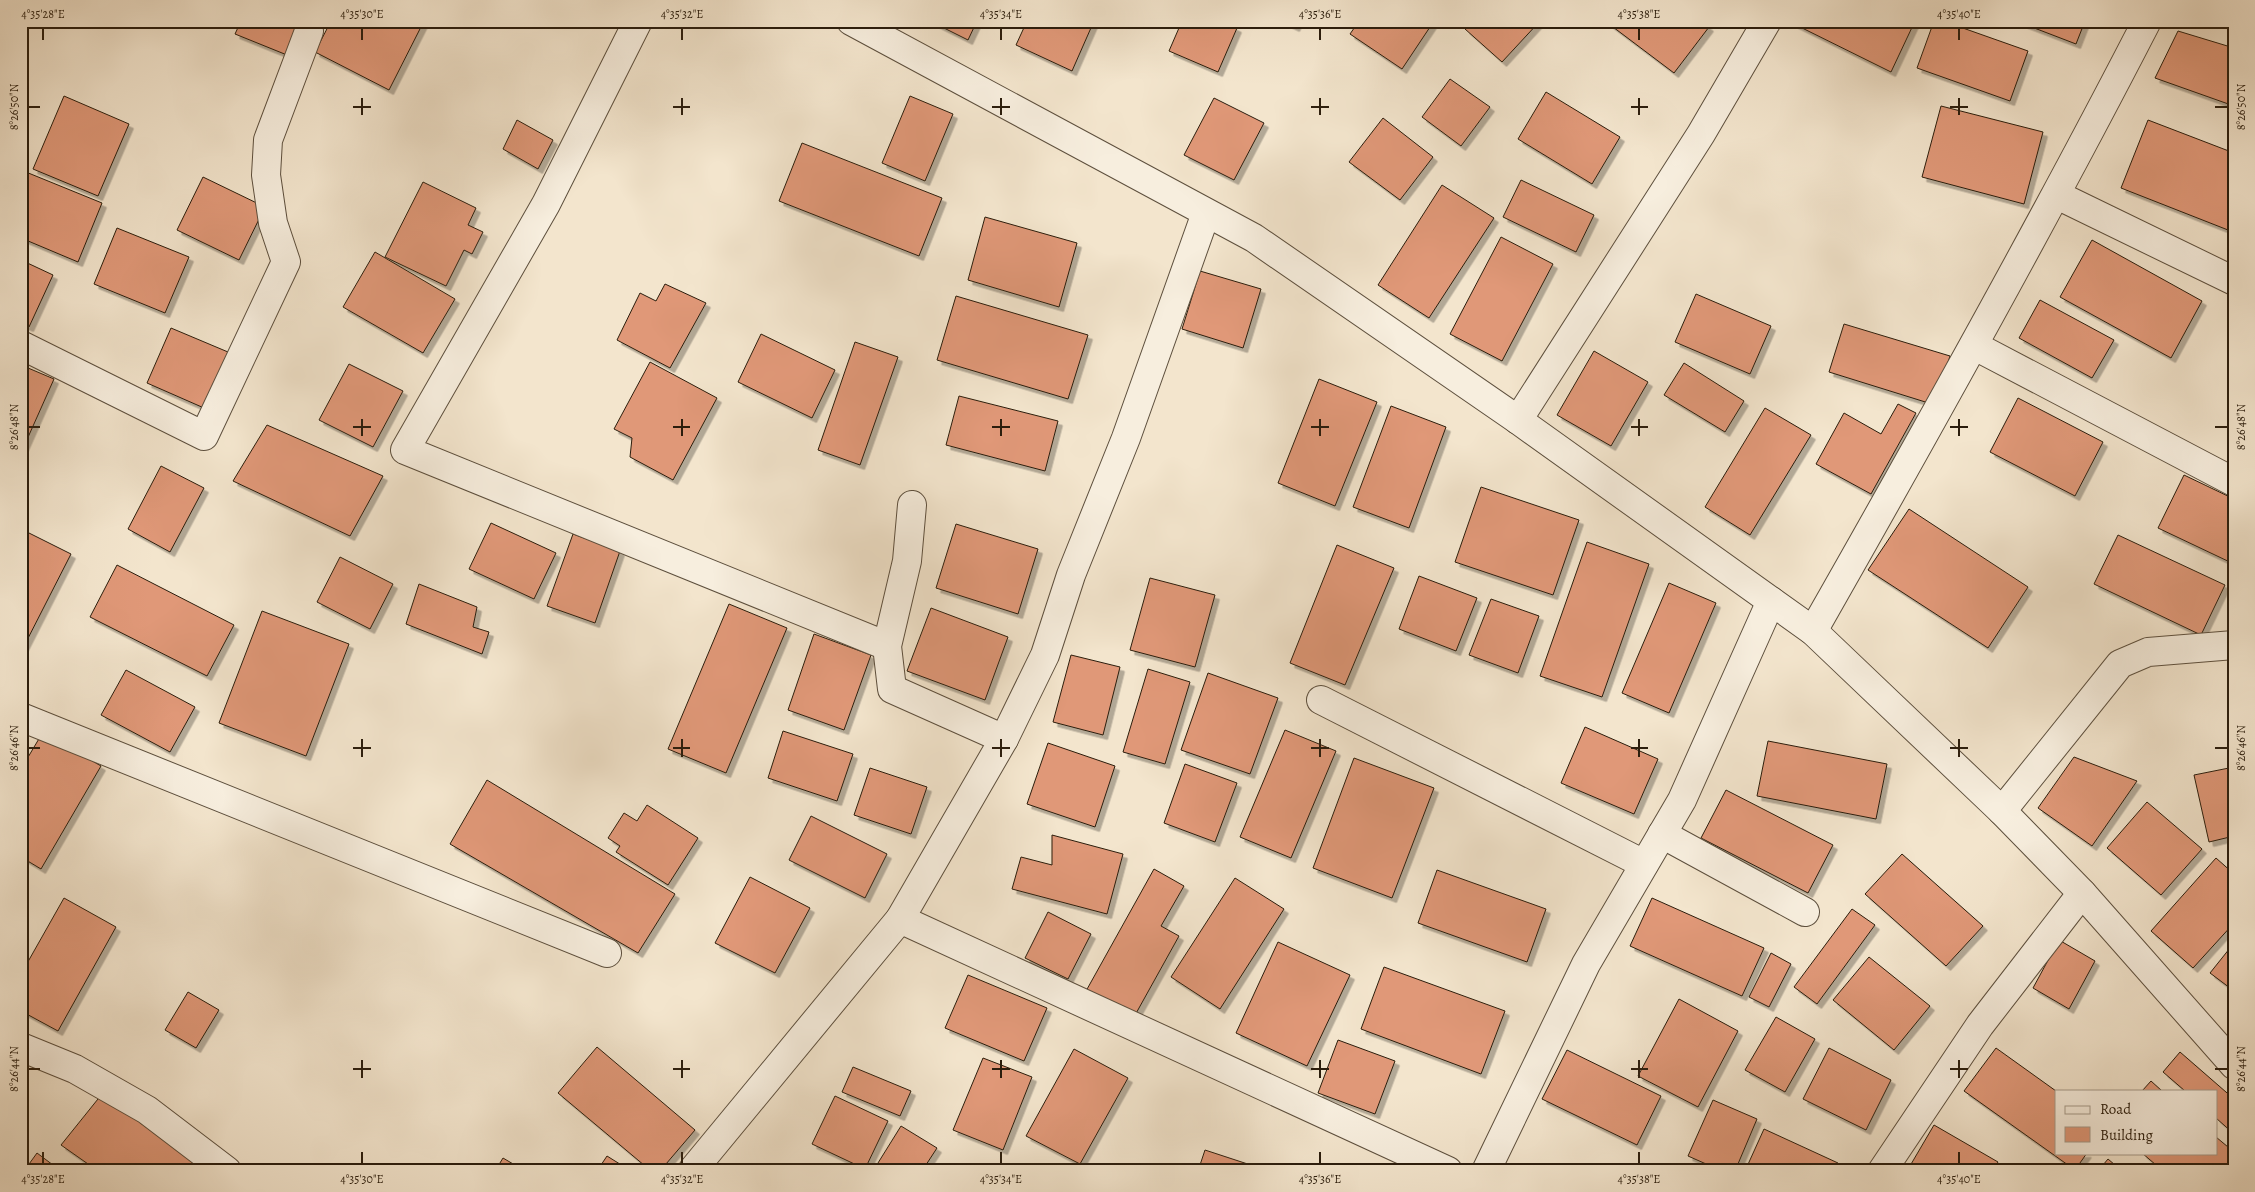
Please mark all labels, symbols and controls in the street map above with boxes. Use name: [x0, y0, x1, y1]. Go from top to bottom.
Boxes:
text: 4°35'28"E: [21, 6, 65, 22]
text: 4°35'30"E: [340, 6, 384, 22]
text: 4°35'32"E: [661, 6, 703, 22]
text: 4°35'34"E: [980, 6, 1022, 22]
text: 4°35'36"E: [1299, 6, 1341, 22]
text: 4°35'38"E: [1618, 6, 1660, 22]
text: 4°35'40"E: [1937, 6, 1981, 22]
text: 8°26'50"N: [6, 83, 22, 130]
text: 8°26'50"N: [2233, 83, 2249, 130]
text: 8°26'48"N: [6, 404, 22, 450]
text: 8°26'48"N: [2233, 404, 2249, 450]
text: 8°26'46"N: [6, 725, 22, 771]
text: 8°26'46"N: [2233, 725, 2249, 771]
text: 8°26'44"N: [6, 1046, 22, 1092]
text: 8°26'44"N: [2233, 1046, 2249, 1092]
legend: [2055, 1090, 2218, 1154]
text: Road: [2100, 1099, 2132, 1119]
text: Building: [2100, 1125, 2153, 1145]
text: 4°35'28"E: [21, 1171, 65, 1187]
text: 4°35'30"E: [340, 1171, 384, 1187]
text: 4°35'32"E: [661, 1171, 703, 1187]
text: 4°35'34"E: [980, 1171, 1022, 1187]
text: 4°35'36"E: [1299, 1171, 1341, 1187]
text: 4°35'38"E: [1618, 1171, 1660, 1187]
text: 4°35'40"E: [1937, 1171, 1981, 1187]

